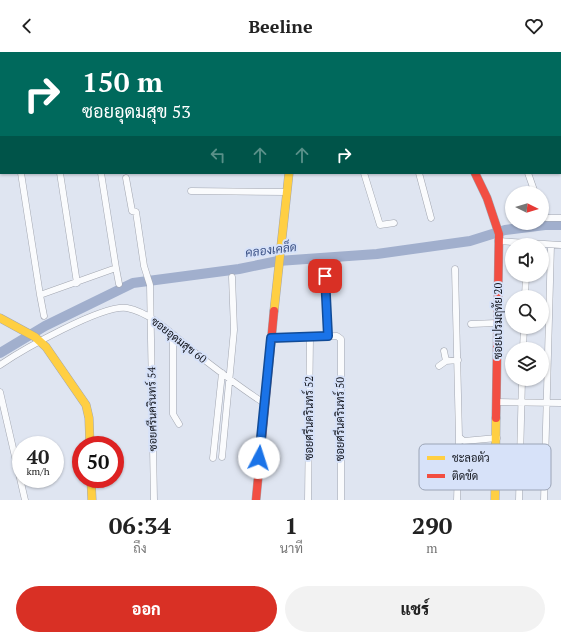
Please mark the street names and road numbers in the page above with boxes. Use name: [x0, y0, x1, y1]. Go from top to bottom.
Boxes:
street label: ซอยเปรมฤทัย 20: [491, 283, 505, 359]
street label: ซอยอุดมสุข 60: [147, 314, 210, 368]
street label: ซอยศรีนครินทร์ 54: [143, 367, 160, 451]
street label: ซอยศรีนครินทร์ 52: [301, 376, 316, 460]
street label: ซอยศรีนครินทร์ 50: [332, 377, 347, 461]

